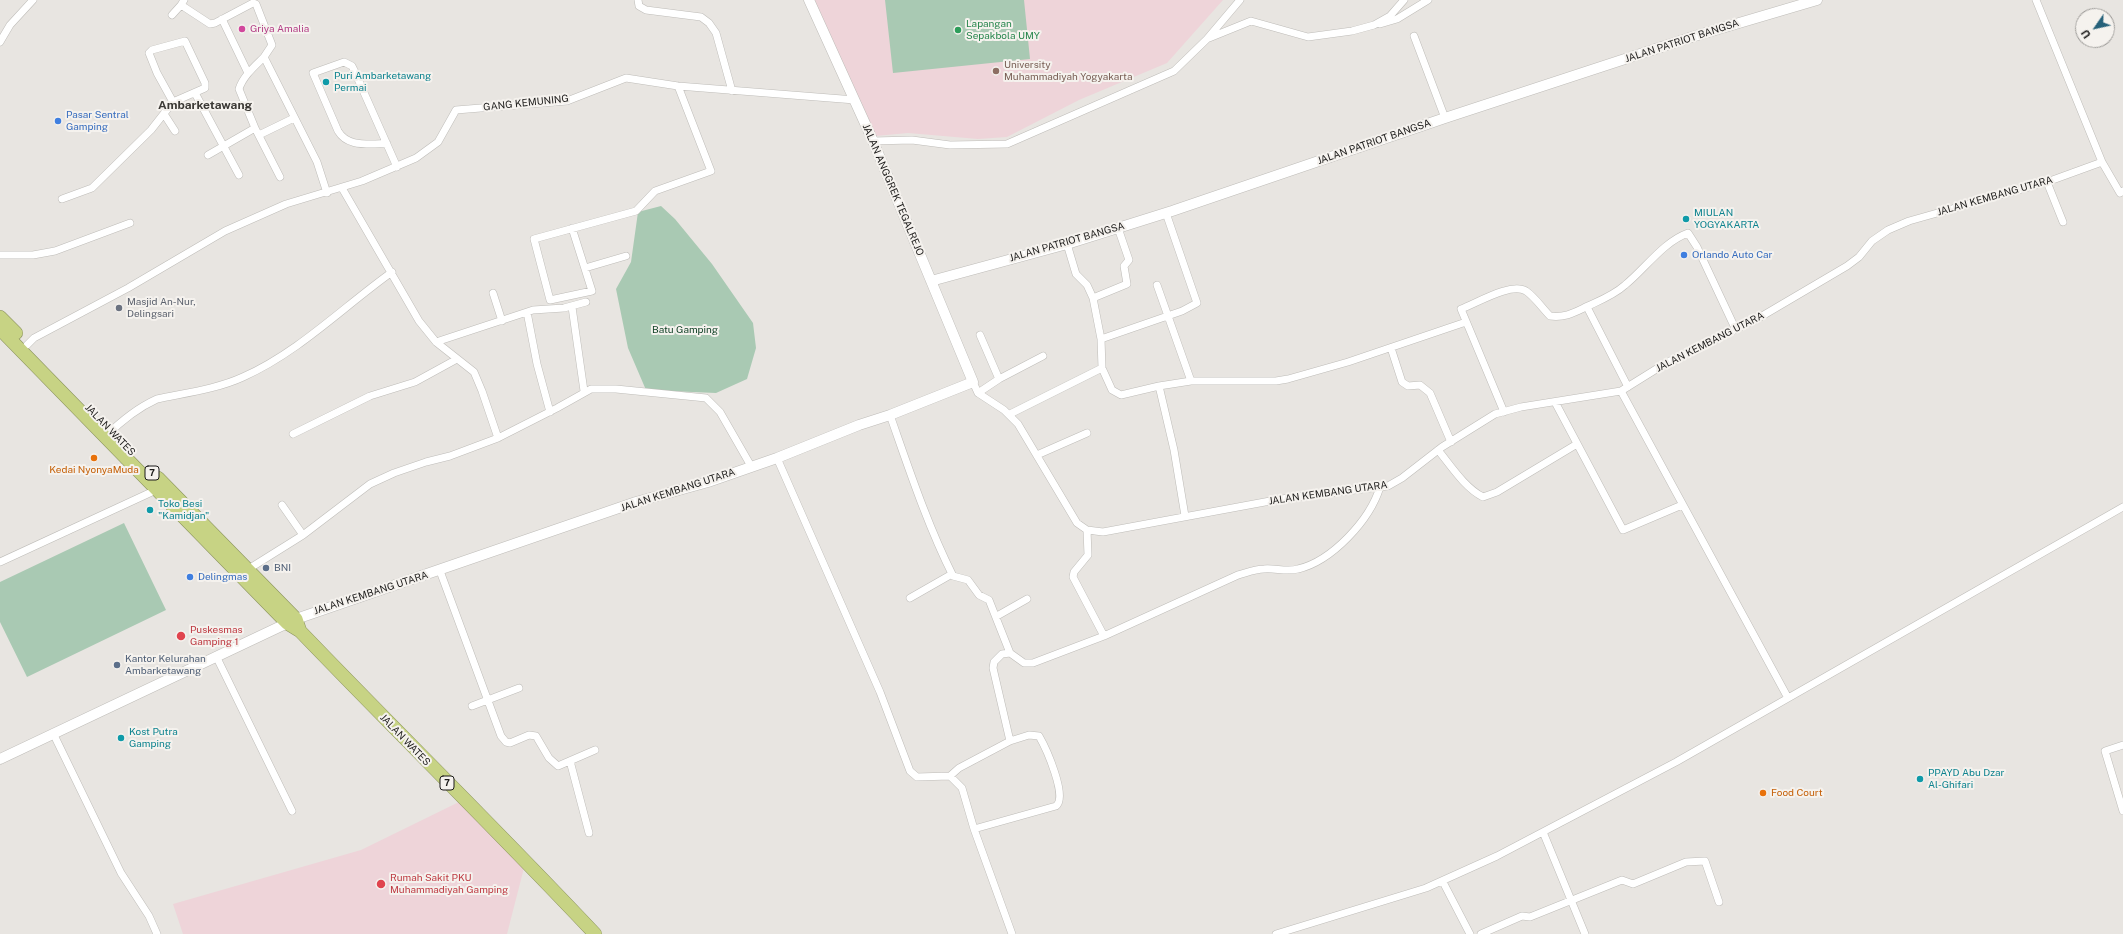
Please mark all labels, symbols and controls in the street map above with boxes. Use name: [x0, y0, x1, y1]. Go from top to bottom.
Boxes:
north arrow: [2075, 8, 2115, 48]
street label: JALAN PATRIOT BANGSA: [1623, 17, 1741, 65]
place label: Lapangan Sepakbola UMY: [966, 18, 1040, 42]
place label: Griya Amalia: [250, 23, 309, 35]
marker: Griya Amalia: [237, 24, 247, 34]
marker: Lapangan Sepakbola UMY: [953, 25, 963, 35]
text: U: [2079, 27, 2093, 41]
place label: University Muhammadiyah Yogyakarta: [1004, 59, 1132, 82]
marker: University Muhammadiyah Yogyakarta: [991, 66, 1001, 76]
place label: Puri Ambarketawang Permai: [334, 70, 431, 94]
marker: Puri Ambarketawang Permai: [321, 77, 331, 87]
street label: GANG KEMUNING: [483, 93, 569, 113]
district label: Ambarketawang: [158, 98, 252, 112]
place label: Pasar Sentral Gamping: [66, 109, 129, 132]
marker: Pasar Sentral Gamping: [53, 116, 63, 126]
street label: JALAN PATRIOT BANGSA: [1316, 117, 1432, 167]
street label: JALAN ANGGREK TEGALREJO: [860, 122, 926, 258]
street label: JALAN KEMBANG UTARA: [1936, 174, 2054, 218]
place label: MIULAN YOGYAKARTA: [1694, 207, 1759, 230]
marker: MIULAN YOGYAKARTA: [1681, 214, 1691, 224]
street label: JALAN PATRIOT BANGSA: [1008, 220, 1126, 264]
place label: Orlando Auto Car: [1692, 249, 1772, 261]
marker: Orlando Auto Car: [1679, 250, 1689, 260]
place label: Masjid An-Nur, Delingsari: [127, 296, 196, 320]
marker: Masjid An-Nur, Delingsari: [114, 303, 124, 313]
street label: JALAN KEMBANG UTARA: [1654, 309, 1766, 375]
park label: Batu Gamping: [652, 324, 718, 336]
street label: JALAN WATES: [82, 402, 138, 458]
marker: Kedai NyonyaMuda: [89, 453, 99, 463]
place label: Kedai NyonyaMuda: [49, 464, 139, 476]
road number: 7: [145, 466, 159, 480]
street label: JALAN KEMBANG UTARA: [619, 466, 737, 514]
street label: JALAN KEMBANG UTARA: [1268, 479, 1388, 507]
place label: Toko Besi "Kamidjan": [158, 498, 209, 522]
marker: Toko Besi "Kamidjan": [145, 505, 155, 515]
place label: BNI: [274, 562, 291, 574]
marker: BNI: [261, 563, 271, 573]
street label: JALAN KEMBANG UTARA: [312, 569, 430, 617]
place label: Delingmas: [198, 571, 247, 583]
marker: Delingmas: [185, 572, 195, 582]
place label: Puskesmas Gamping 1: [190, 624, 242, 648]
marker: Puskesmas Gamping 1: [175, 630, 187, 642]
place label: Kantor Kelurahan Ambarketawang: [125, 653, 206, 676]
marker: Kantor Kelurahan Ambarketawang: [112, 660, 122, 670]
street label: JALAN WATES: [377, 712, 433, 768]
place label: Kost Putra Gamping: [129, 726, 178, 750]
marker: Kost Putra Gamping: [116, 733, 126, 743]
place label: PPAYD Abu Dzar Al-Ghifari: [1928, 767, 2004, 790]
marker: PPAYD Abu Dzar Al-Ghifari: [1915, 774, 1925, 784]
road number: 7: [440, 776, 454, 790]
place label: Food Court: [1771, 787, 1823, 799]
marker: Food Court: [1758, 788, 1768, 798]
place label: Rumah Sakit PKU Muhammadiyah Gamping: [390, 872, 508, 896]
marker: Rumah Sakit PKU Muhammadiyah Gamping: [375, 878, 387, 890]

